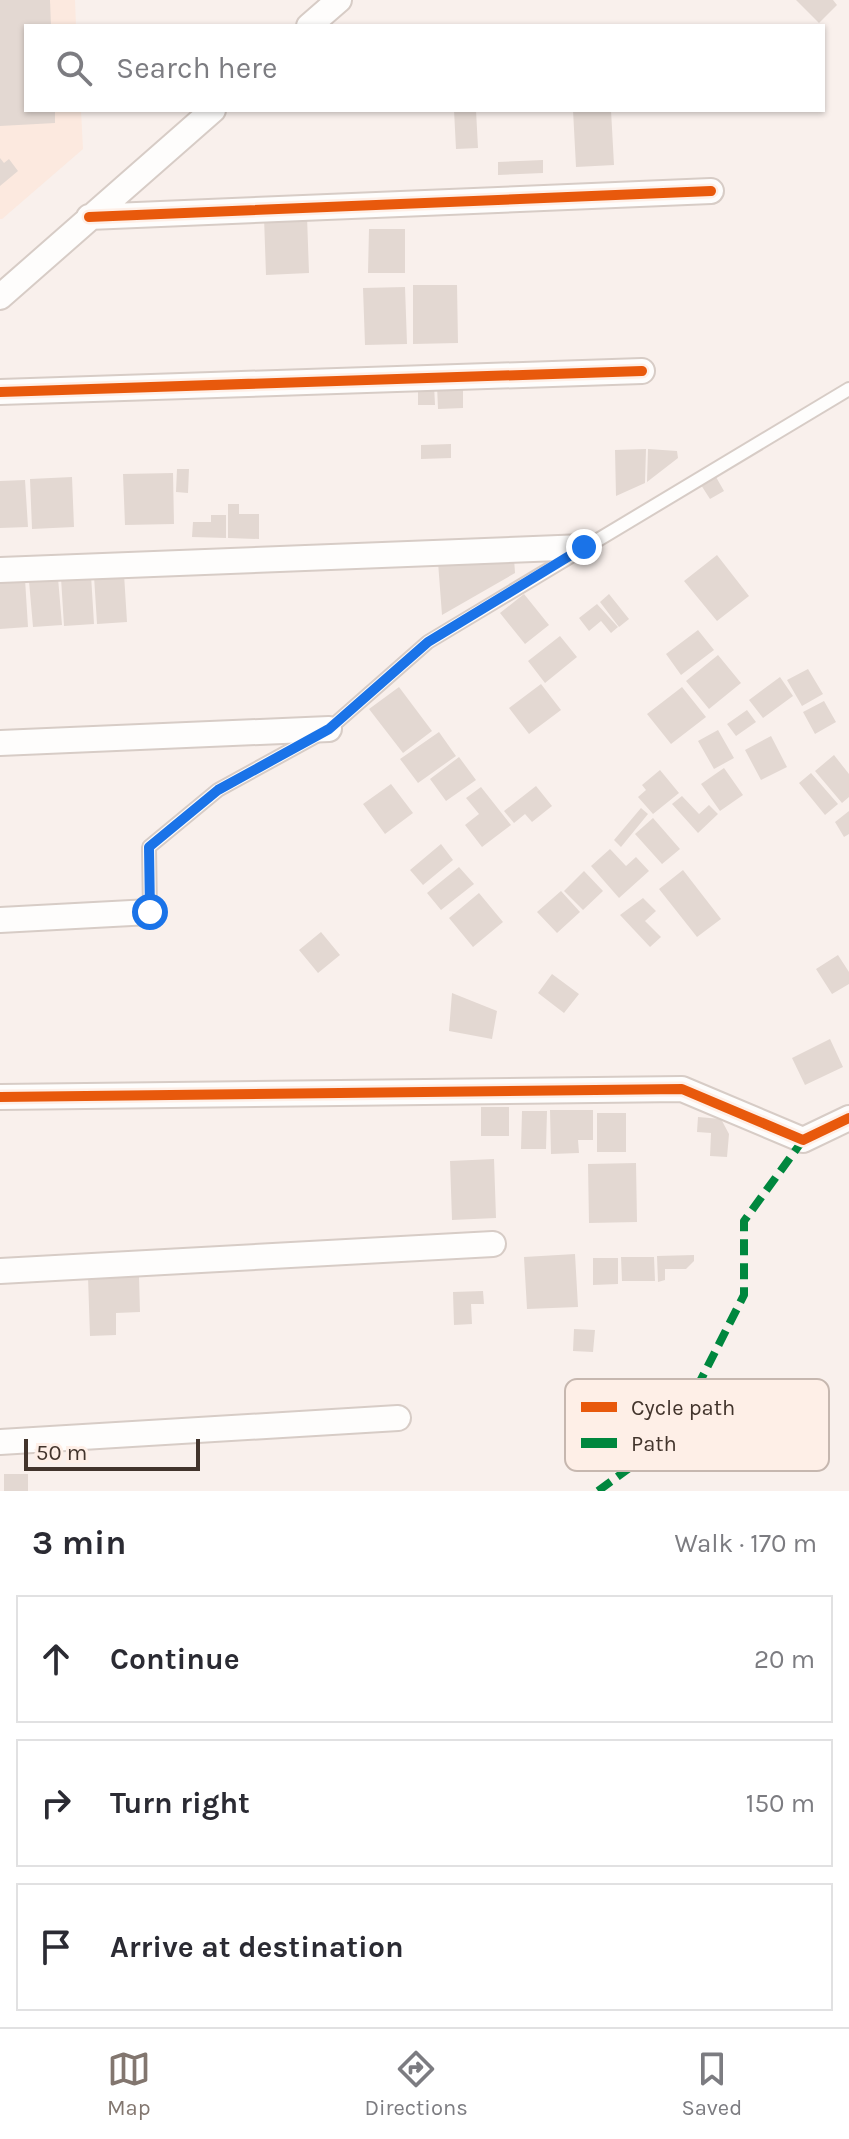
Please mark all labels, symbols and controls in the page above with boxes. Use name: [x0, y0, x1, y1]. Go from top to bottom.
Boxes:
search box: [24, 24, 825, 112]
icon: search: [52, 46, 96, 90]
text: Search here: [116, 50, 277, 86]
route end: [566, 529, 602, 565]
route start: [132, 894, 168, 930]
legend: [565, 1379, 829, 1471]
text: Cycle path: [631, 1395, 735, 1421]
text: Path: [631, 1431, 677, 1457]
scale bar: [24, 1435, 200, 1471]
text: 50 m: [36, 1440, 87, 1466]
text: 3 min: [32, 1523, 126, 1563]
text: Walk · 170 m: [675, 1528, 817, 1559]
icon: ahead: [34, 1637, 78, 1681]
text: Continue: [110, 1641, 240, 1677]
text: 20 m: [754, 1644, 815, 1675]
icon: right: [34, 1781, 78, 1825]
text: Turn right: [110, 1785, 250, 1821]
text: 150 m: [746, 1788, 815, 1819]
icon: arrive: [34, 1925, 78, 1969]
text: Arrive at destination: [110, 1929, 404, 1965]
tab: Map: [107, 2047, 151, 2121]
tab: Directions: [364, 2047, 468, 2121]
tab: Saved: [681, 2047, 742, 2121]

